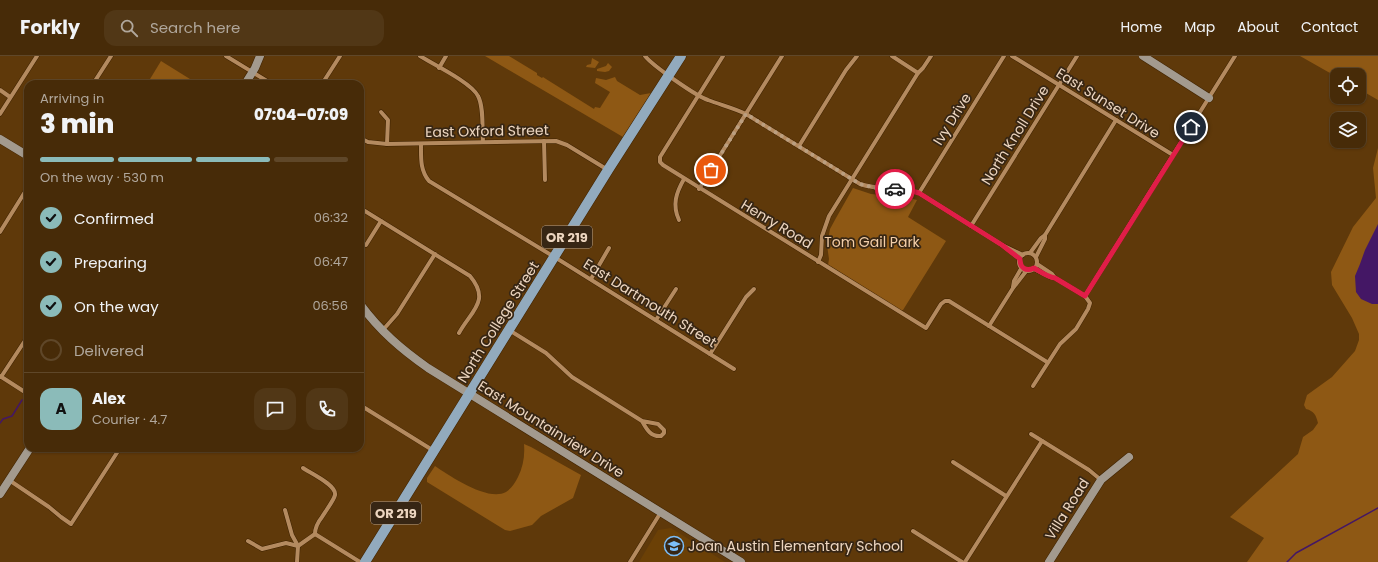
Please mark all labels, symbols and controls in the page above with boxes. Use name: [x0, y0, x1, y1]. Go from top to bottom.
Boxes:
search box: [104, 10, 384, 46]
text: Forkly: [20, 14, 80, 41]
icon: search: [118, 17, 140, 39]
text: Search here: [150, 17, 240, 38]
text: Home: [1120, 17, 1162, 37]
text: Map: [1184, 17, 1215, 37]
text: About: [1237, 17, 1279, 37]
text: Contact: [1301, 17, 1358, 37]
street label: East Sunset Drive: [1052, 63, 1164, 143]
map controls: [1330, 68, 1366, 148]
button: locate: [1330, 68, 1366, 104]
street label: North Knoll Drive: [976, 81, 1054, 189]
text: Arriving in: [40, 89, 104, 108]
street label: Ivy Drive: [928, 89, 976, 149]
text: 07:04–07:09: [254, 104, 348, 125]
text: 3 min: [40, 106, 114, 142]
pin: [1174, 110, 1208, 144]
button: layers: [1330, 112, 1366, 148]
icon: home: [1180, 116, 1202, 138]
street label: East Oxford Street: [425, 120, 549, 142]
pin: [694, 153, 728, 187]
icon: bag: [700, 159, 722, 181]
text: On the way · 530 m: [40, 168, 164, 187]
courier: [875, 169, 915, 209]
icon: car: [884, 178, 906, 200]
street label: Henry Road: [737, 195, 817, 253]
icon: check: [40, 207, 62, 229]
text: Confirmed: [74, 208, 154, 229]
text: 06:32: [314, 208, 348, 227]
road number: OR 219: [542, 226, 592, 248]
park label: Tom Gail Park: [824, 232, 921, 252]
icon: check: [40, 251, 62, 273]
text: Preparing: [74, 252, 147, 273]
text: 06:47: [314, 252, 348, 271]
street label: East Dartmouth Street: [580, 254, 720, 352]
street label: North College Street: [452, 257, 544, 387]
icon: check: [40, 295, 62, 317]
text: On the way: [74, 296, 159, 317]
text: 06:56: [312, 296, 348, 315]
text: Delivered: [74, 340, 144, 361]
street label: East Mountainview Drive: [474, 376, 628, 482]
text: Alex: [92, 388, 126, 409]
button: chat: [254, 388, 296, 430]
button: phone: [306, 388, 348, 430]
text: A: [55, 398, 67, 419]
text: Courier · 4.7: [92, 410, 167, 429]
street label: Villa Road: [1040, 474, 1094, 544]
road number: OR 219: [371, 502, 421, 524]
school or university icon: Joan Austin Elementary School: [663, 535, 685, 557]
place label: Joan Austin Elementary School: [688, 536, 903, 556]

